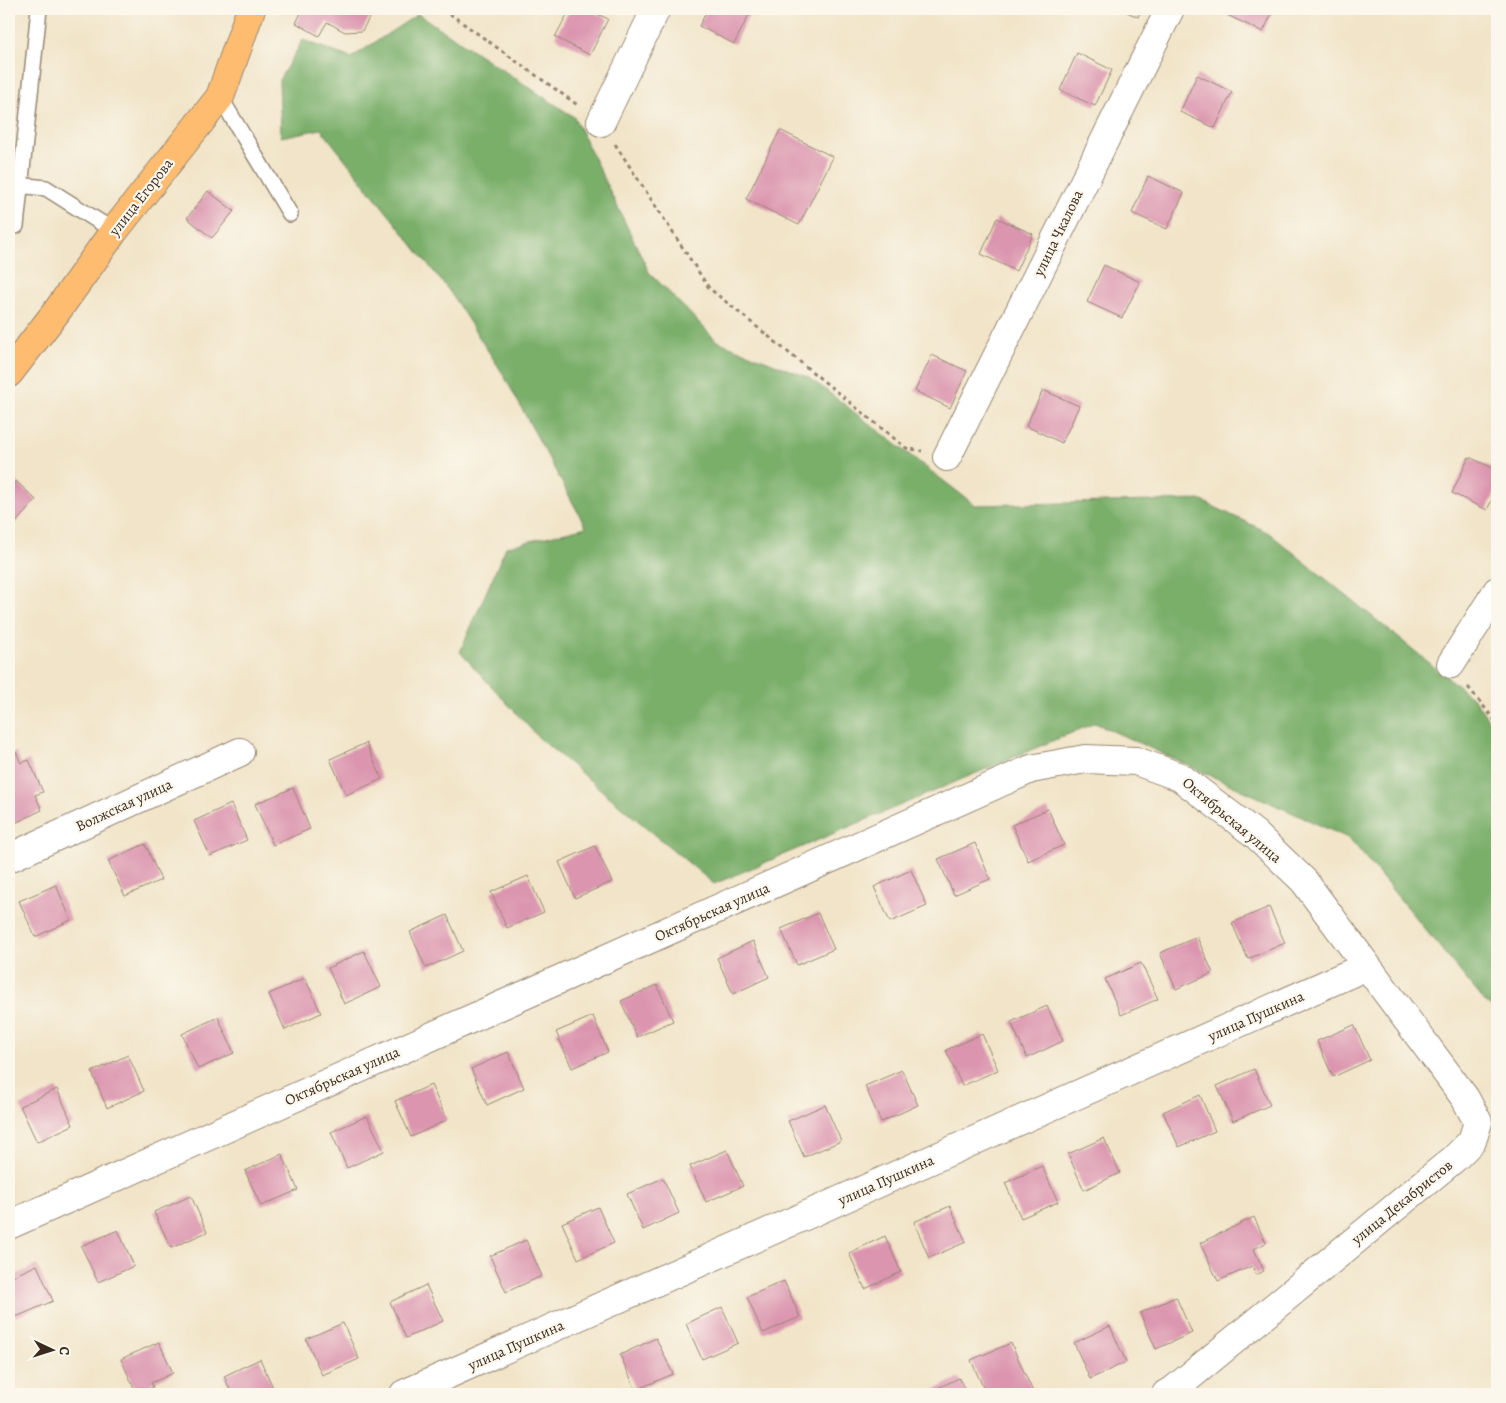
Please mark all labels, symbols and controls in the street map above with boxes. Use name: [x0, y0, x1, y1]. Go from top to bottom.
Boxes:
street label: улица Егорова: [104, 154, 178, 241]
street label: улица Чкалова: [1028, 186, 1088, 280]
street label: Октябрьская улица: [1178, 773, 1286, 868]
street label: Волжская улица: [73, 774, 176, 836]
street label: Октябрьская улица: [651, 878, 773, 946]
street label: улица Пушкина: [1204, 986, 1307, 1046]
street label: Октябрьская улица: [281, 1042, 403, 1110]
street label: улица Пушкина: [834, 1150, 937, 1210]
street label: улица Декабристов: [1347, 1155, 1457, 1250]
street label: улица Пушкина: [464, 1315, 567, 1375]
north arrow: [28, 1326, 78, 1376]
text: С: [55, 1346, 74, 1356]

